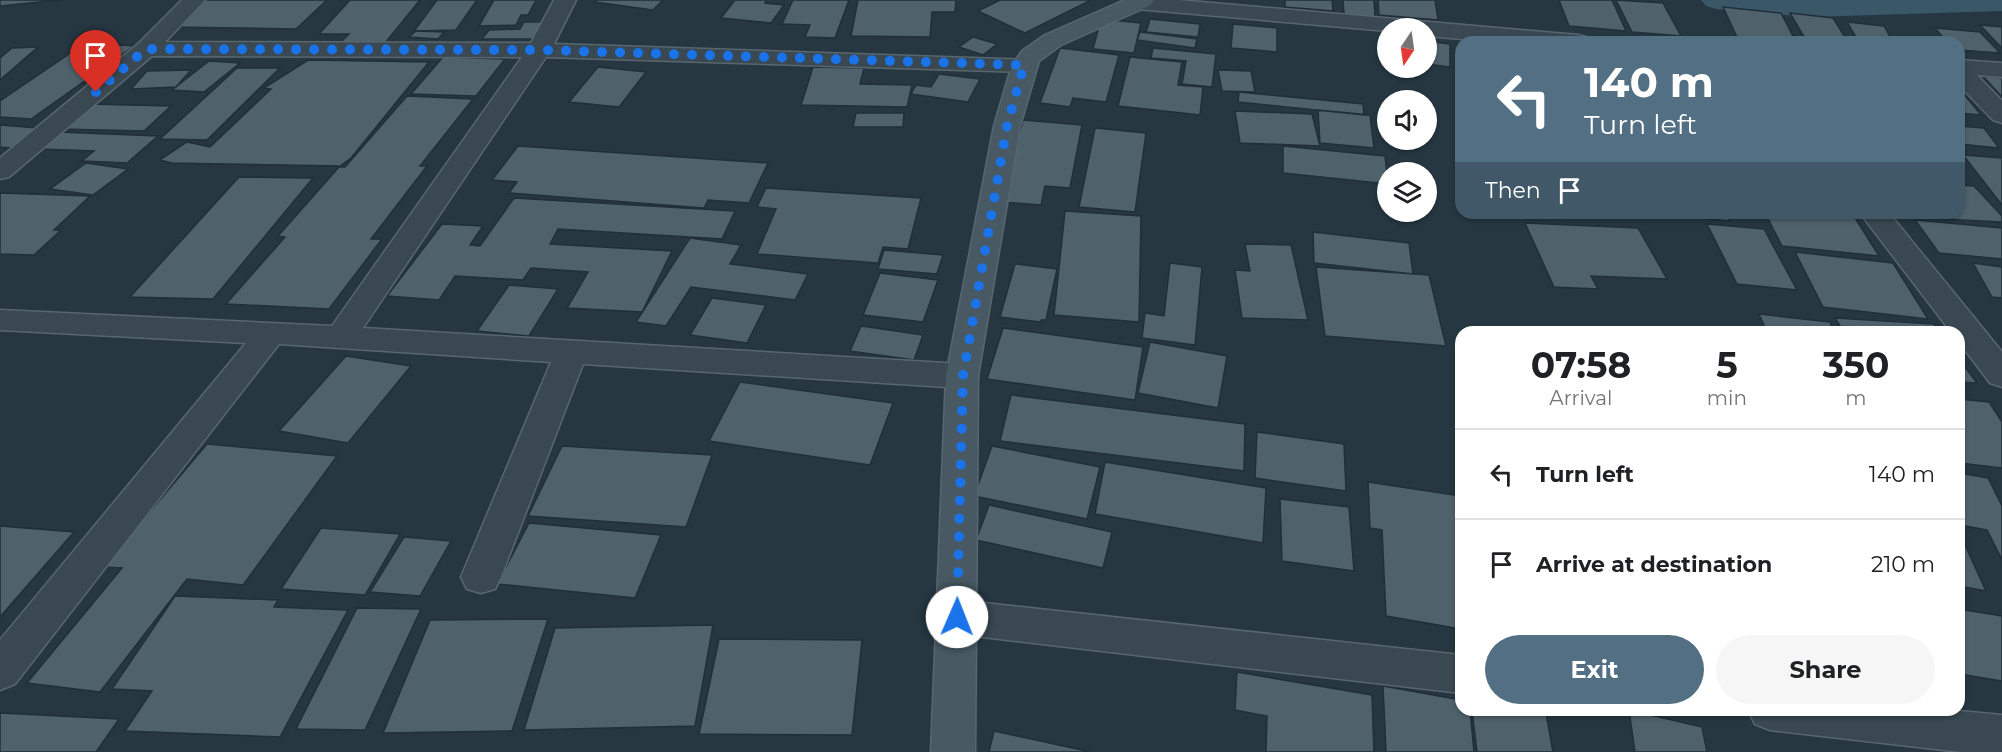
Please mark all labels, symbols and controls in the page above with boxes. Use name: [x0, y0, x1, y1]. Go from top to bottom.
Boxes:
north arrow: [1377, 18, 1437, 78]
map controls: [1377, 18, 1437, 222]
pin: [70, 30, 121, 92]
icon: arrive: [79, 39, 112, 72]
text: 140 m: [1584, 56, 1714, 108]
icon: left: [1485, 60, 1563, 138]
button: sound: [1377, 90, 1437, 150]
text: Turn left: [1584, 108, 1697, 141]
button: layers: [1377, 162, 1437, 222]
icon: arrive: [1553, 174, 1586, 207]
text: Then: [1485, 177, 1541, 204]
text: 07:58: [1531, 343, 1631, 387]
text: 5: [1716, 343, 1738, 387]
text: 350: [1823, 343, 1889, 387]
text: Arrival: [1549, 386, 1612, 410]
text: min: [1707, 386, 1747, 410]
text: m: [1845, 386, 1867, 410]
icon: left: [1485, 458, 1518, 491]
text: Turn left: [1536, 461, 1634, 488]
text: 140 m: [1869, 461, 1935, 488]
icon: arrive: [1485, 548, 1518, 581]
text: Arrive at destination: [1536, 551, 1772, 578]
text: 210 m: [1871, 551, 1935, 578]
position arrow: [925, 585, 989, 649]
button: Exit: [1485, 635, 1704, 704]
button: Share: [1716, 635, 1935, 704]

